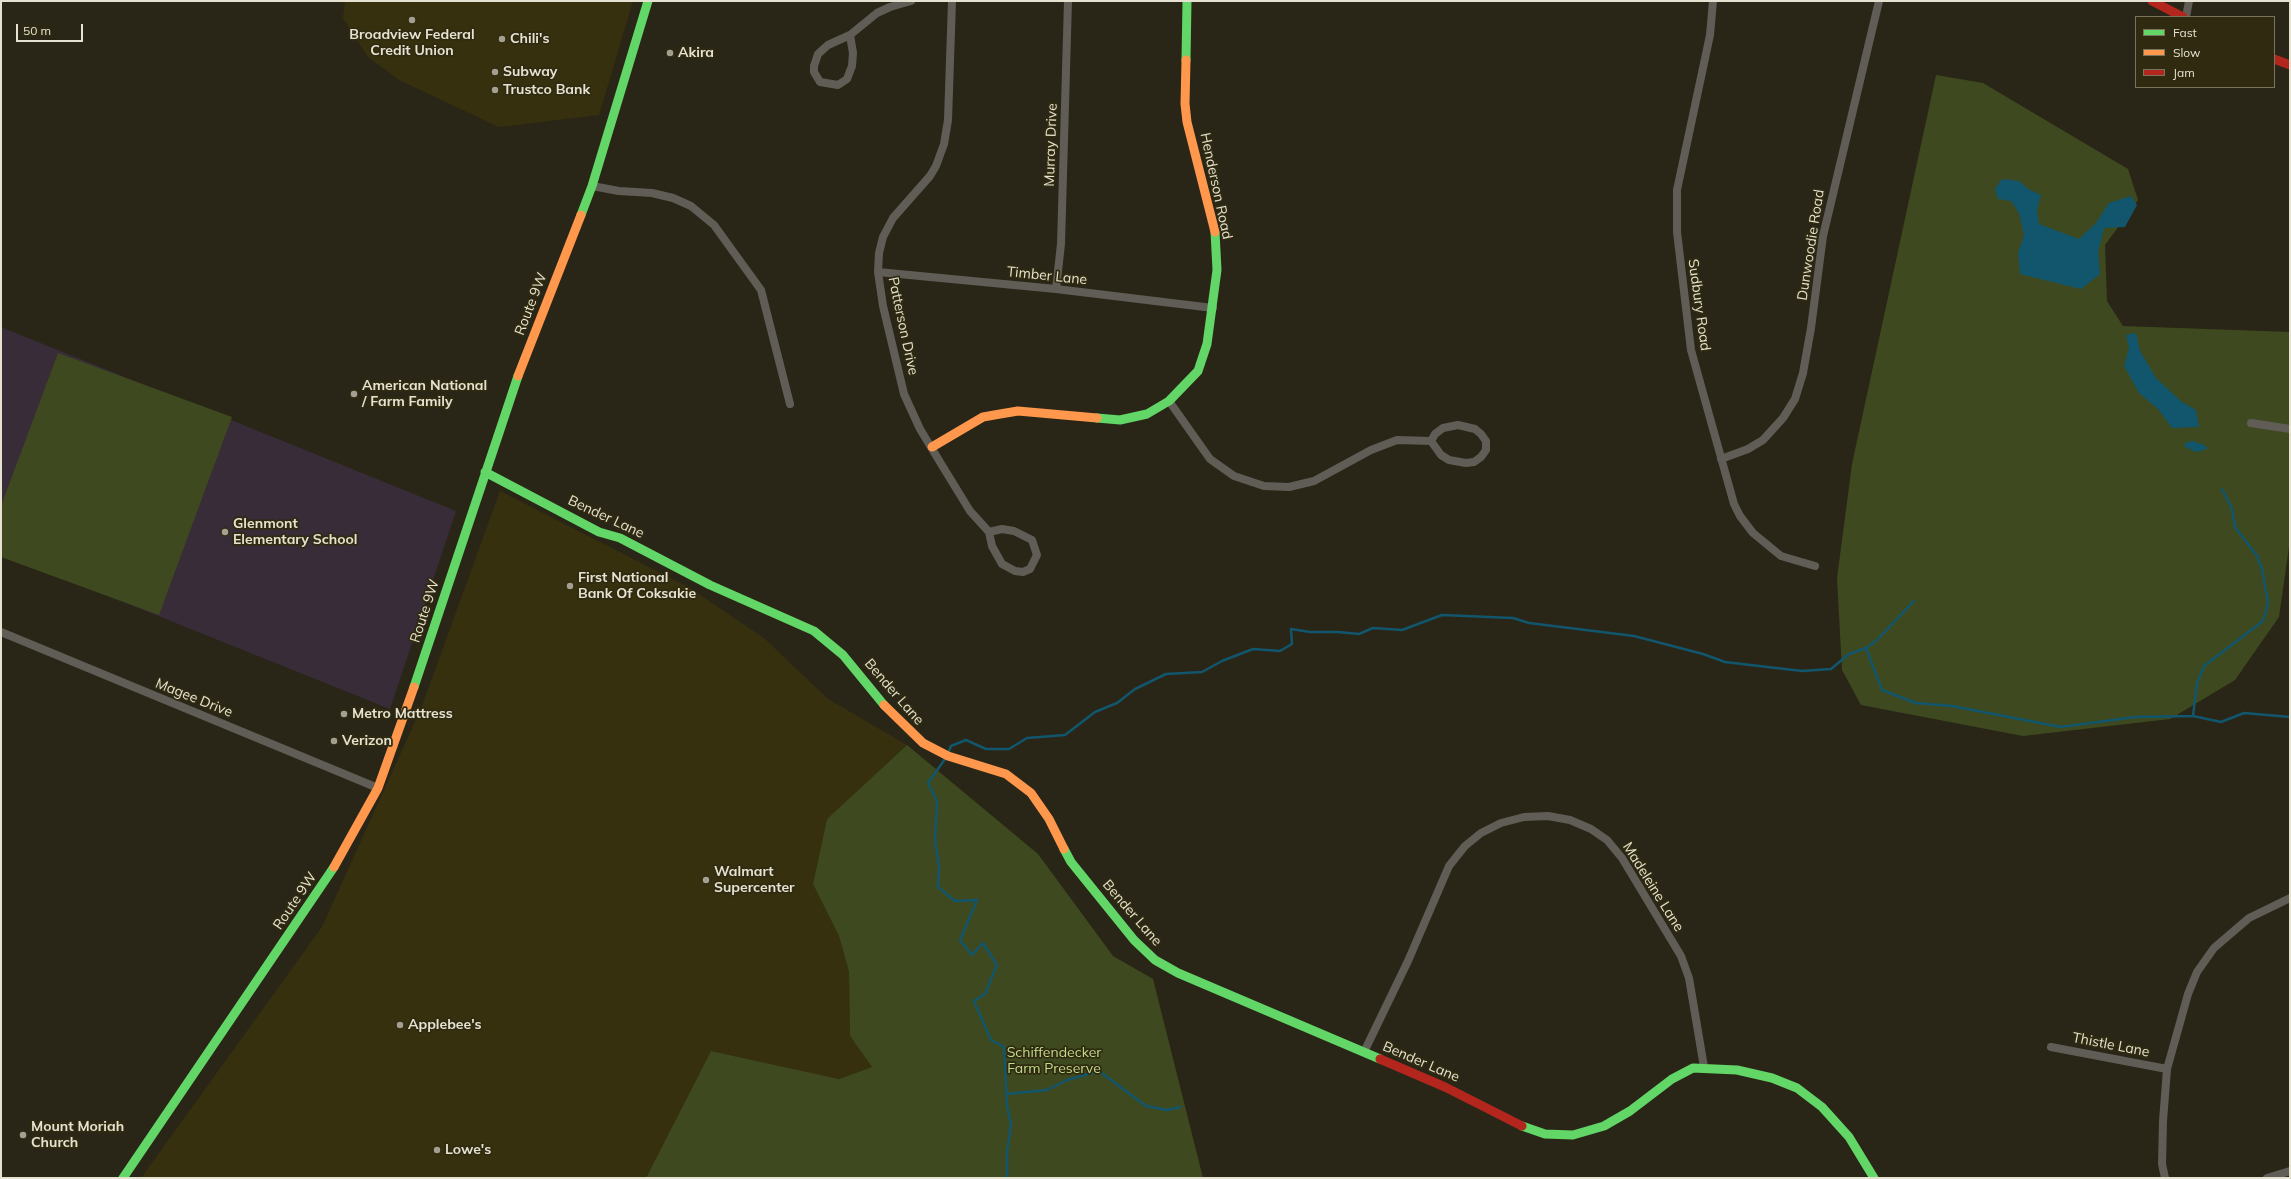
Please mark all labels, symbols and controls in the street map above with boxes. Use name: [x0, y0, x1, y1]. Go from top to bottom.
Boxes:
marker: Broadview Federal Credit Union: [407, 15, 417, 25]
scale bar: [18, 16, 85, 42]
legend: [2135, 16, 2275, 88]
text: 50 m: [23, 23, 51, 38]
text: Fast: [2173, 25, 2197, 40]
place label: Broadview Federal Credit Union: [349, 27, 475, 60]
place label: Chili's: [510, 31, 549, 47]
marker: Chili's: [497, 34, 507, 44]
place label: Akira: [678, 45, 714, 61]
text: Slow: [2173, 45, 2201, 60]
marker: Akira: [665, 48, 675, 58]
place label: Subway: [503, 64, 557, 80]
text: Jam: [2173, 65, 2195, 80]
marker: Subway: [490, 67, 500, 77]
place label: Trustco Bank: [503, 82, 590, 98]
marker: Trustco Bank: [490, 85, 500, 95]
street label: Murray Drive: [1041, 103, 1061, 187]
street label: Henderson Road: [1196, 131, 1236, 241]
street label: Dunwoodie Road: [1794, 188, 1828, 302]
street label: Sudbury Road: [1684, 258, 1714, 352]
street label: Timber Lane: [1006, 263, 1088, 289]
street label: Route 9W: [511, 270, 551, 338]
street label: Patterson Drive: [884, 275, 922, 377]
place label: American National / Farm Family: [362, 378, 487, 410]
marker: American National / Farm Family: [349, 389, 359, 399]
street label: Bender Lane: [565, 492, 647, 542]
place label: Glenmont Elementary School: [233, 516, 357, 548]
marker: Glenmont Elementary School: [220, 527, 230, 537]
place label: First National Bank Of Coksakie: [578, 570, 696, 602]
street label: Route 9W: [407, 577, 443, 645]
marker: First National Bank Of Coksakie: [565, 581, 575, 591]
street label: Bender Lane: [861, 656, 927, 728]
street label: Magee Drive: [153, 675, 235, 721]
place label: Metro Mattress: [352, 706, 453, 722]
marker: Metro Mattress: [339, 709, 349, 719]
place label: Verizon: [342, 733, 392, 749]
marker: Verizon: [329, 736, 339, 746]
street label: Madeleine Lane: [1619, 839, 1687, 935]
place label: Walmart Supercenter: [714, 864, 795, 896]
street label: Route 9W: [270, 869, 320, 933]
marker: Walmart Supercenter: [701, 875, 711, 885]
street label: Bender Lane: [1099, 877, 1165, 949]
place label: Applebee's: [408, 1017, 482, 1033]
marker: Applebee's: [395, 1020, 405, 1030]
street label: Thistle Lane: [2071, 1029, 2151, 1061]
street label: Bender Lane: [1380, 1038, 1462, 1086]
park label: Schiffendecker Farm Preserve: [1007, 1045, 1101, 1078]
place label: Mount Moriah Church: [31, 1119, 124, 1152]
marker: Mount Moriah Church: [18, 1130, 28, 1140]
place label: Lowe's: [445, 1142, 491, 1158]
marker: Lowe's: [432, 1145, 442, 1155]

